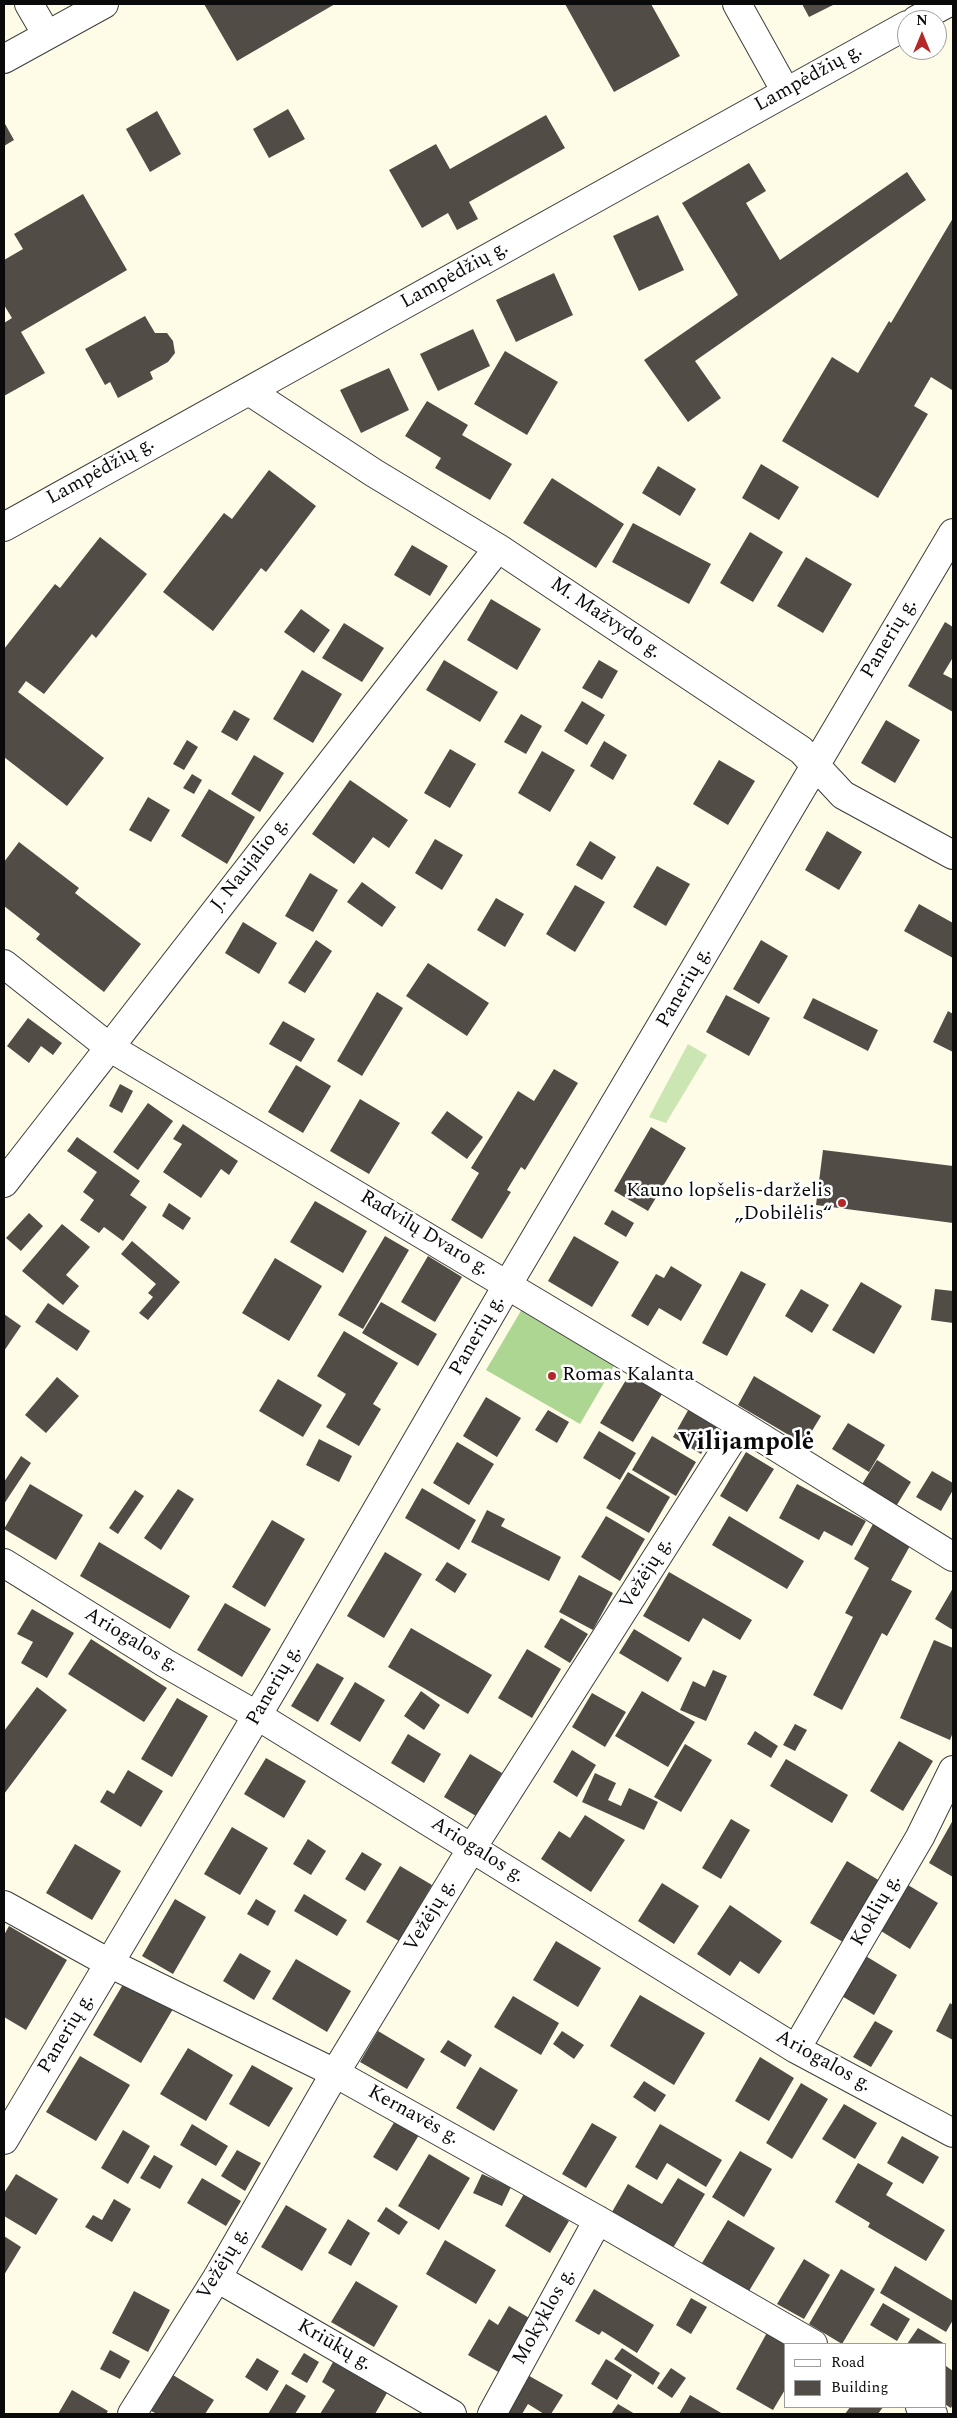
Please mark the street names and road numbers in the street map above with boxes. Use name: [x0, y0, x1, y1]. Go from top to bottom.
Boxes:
street label: Lampėdžių g.: [751, 40, 867, 118]
street label: Lampėdžių g.: [397, 237, 513, 315]
street label: Lampėdžių g.: [43, 433, 159, 511]
street label: M. Mažvydo g.: [545, 573, 665, 665]
street label: Panerių g.: [857, 595, 923, 683]
street label: J. Naujalio g.: [207, 813, 295, 917]
street label: Panerių g.: [652, 943, 718, 1033]
street label: Radvilų Dvaro g.: [355, 1186, 493, 1282]
street label: Panerių g.: [445, 1291, 511, 1381]
street label: Vežėjų g.: [616, 1534, 678, 1614]
street label: Ariogalos g.: [79, 1603, 183, 1679]
street label: Panerių g.: [242, 1641, 308, 1731]
street label: Ariogalos g.: [426, 1813, 528, 1889]
street label: Koklių g.: [847, 1871, 907, 1951]
street label: Vežėjų g.: [400, 1875, 462, 1957]
street label: Panerių g.: [34, 1990, 100, 2078]
street label: Ariogalos g.: [771, 2026, 875, 2098]
street label: Kernavės g.: [363, 2081, 463, 2151]
street label: Vežėjų g.: [193, 2223, 255, 2305]
street label: Mokyklos g.: [509, 2264, 581, 2370]
street label: Kriūkų g.: [292, 2315, 376, 2377]

